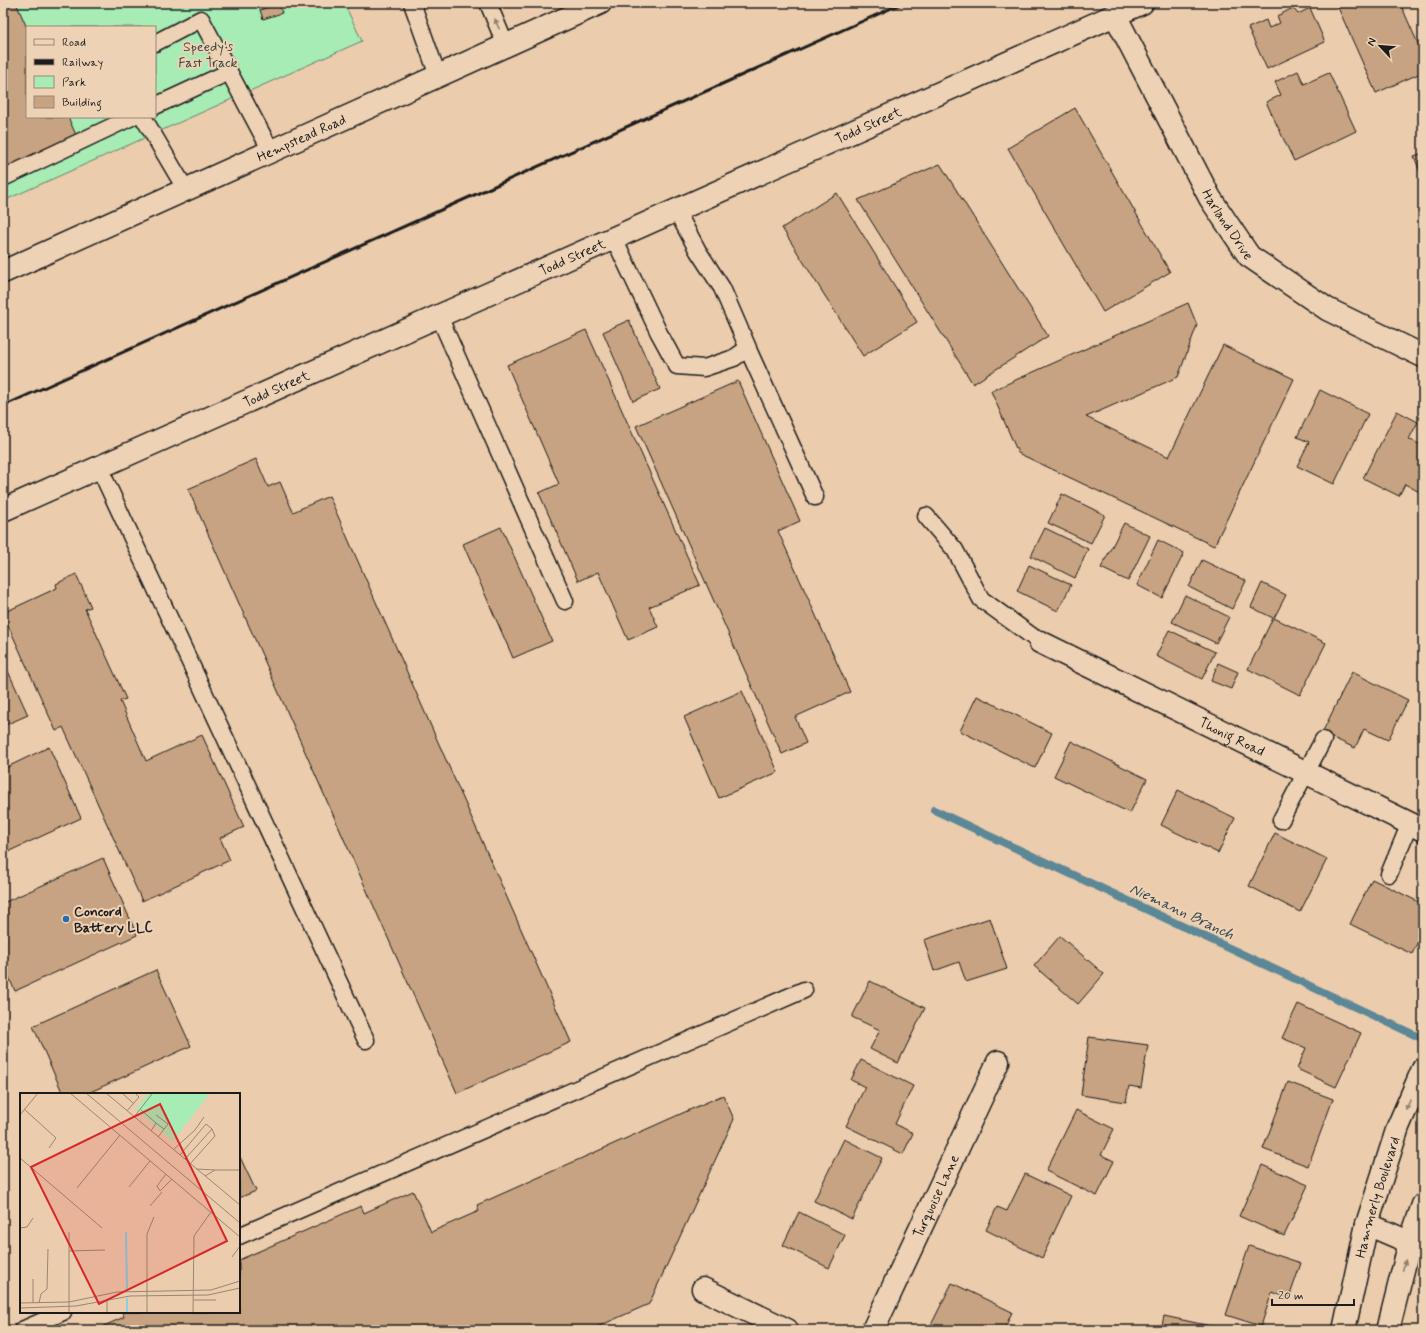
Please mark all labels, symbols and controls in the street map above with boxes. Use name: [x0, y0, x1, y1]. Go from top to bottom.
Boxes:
one-way arrow: [494, 19, 500, 30]
legend: [26, 26, 156, 118]
north arrow: [1360, 26, 1400, 66]
text: Road: [62, 35, 86, 51]
text: N: [1364, 36, 1380, 48]
park label: Speedy's Fast Track: [178, 38, 238, 72]
text: Railway: [62, 55, 104, 71]
text: Park: [62, 75, 86, 91]
text: Building: [62, 95, 102, 112]
street label: Todd Street: [832, 103, 905, 148]
street label: Hempstead Road: [254, 111, 349, 167]
street label: Harland Drive: [1197, 186, 1257, 264]
street label: Todd Street: [536, 235, 609, 280]
street label: Todd Street: [240, 366, 313, 412]
street label: Thonig Road: [1196, 713, 1268, 761]
water label: Niemann Branch: [1126, 879, 1237, 945]
place label: Concord Battery LLC: [74, 903, 154, 937]
marker: Concord Battery LLC: [61, 914, 71, 924]
inset map: [20, 1093, 240, 1313]
one-way arrow: [1404, 1099, 1410, 1111]
street label: Hammerly Boulevard: [1352, 1134, 1404, 1260]
street label: Turquoise Lane: [909, 1152, 964, 1241]
one-way arrow: [1402, 1259, 1408, 1271]
scale bar: [1272, 1281, 1354, 1307]
text: 20 m: [1278, 1288, 1304, 1304]

